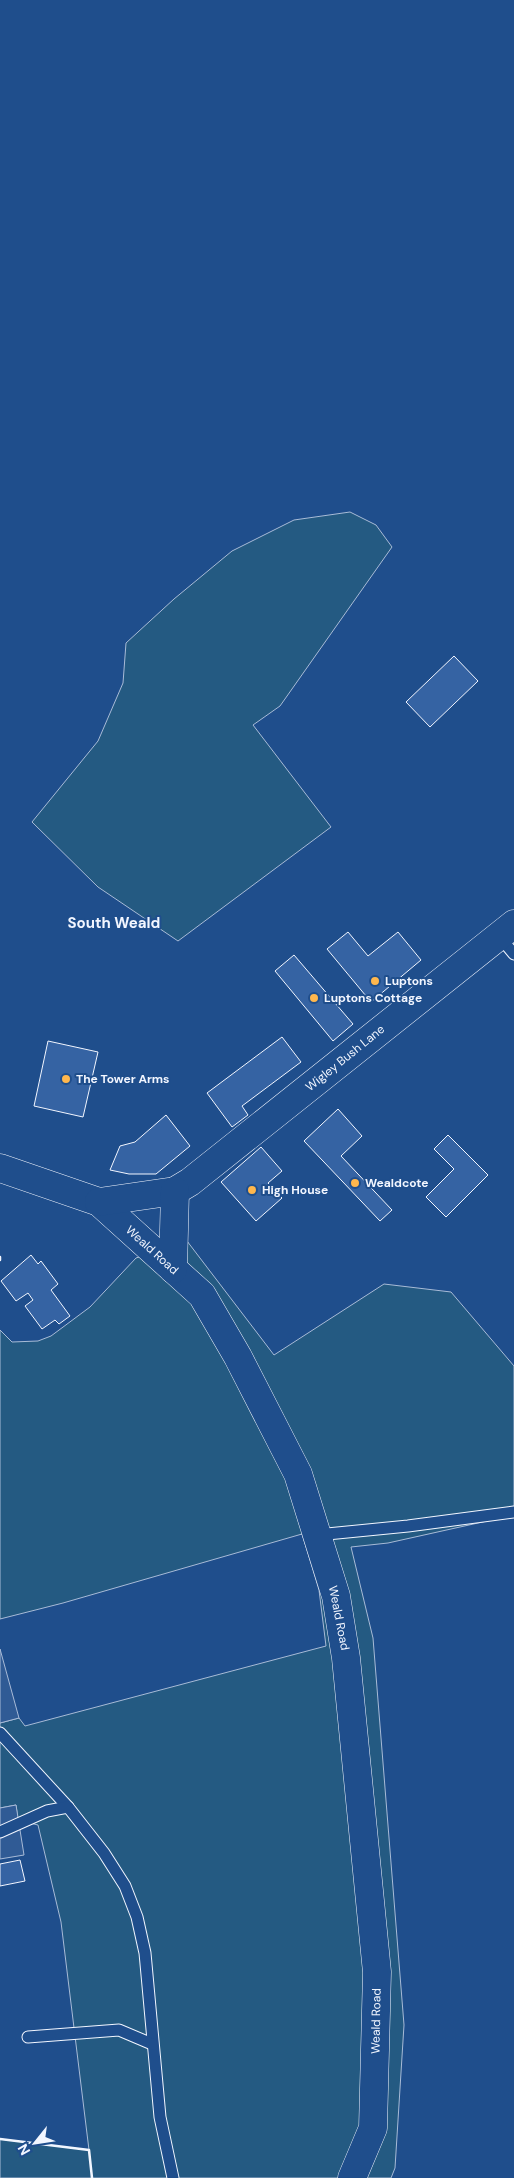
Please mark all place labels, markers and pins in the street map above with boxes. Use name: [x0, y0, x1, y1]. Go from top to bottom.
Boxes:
place label: Luptons: [385, 973, 433, 989]
marker: Luptons: [369, 975, 381, 987]
place label: Luptons Cottage: [324, 990, 422, 1006]
marker: Luptons Cottage: [308, 992, 320, 1004]
place label: The Tower Arms: [76, 1071, 170, 1087]
marker: The Tower Arms: [60, 1073, 72, 1085]
place label: Wealdcote: [365, 1175, 429, 1191]
marker: Wealdcote: [349, 1177, 361, 1189]
place label: High House: [262, 1182, 328, 1198]
marker: High House: [246, 1184, 258, 1196]

